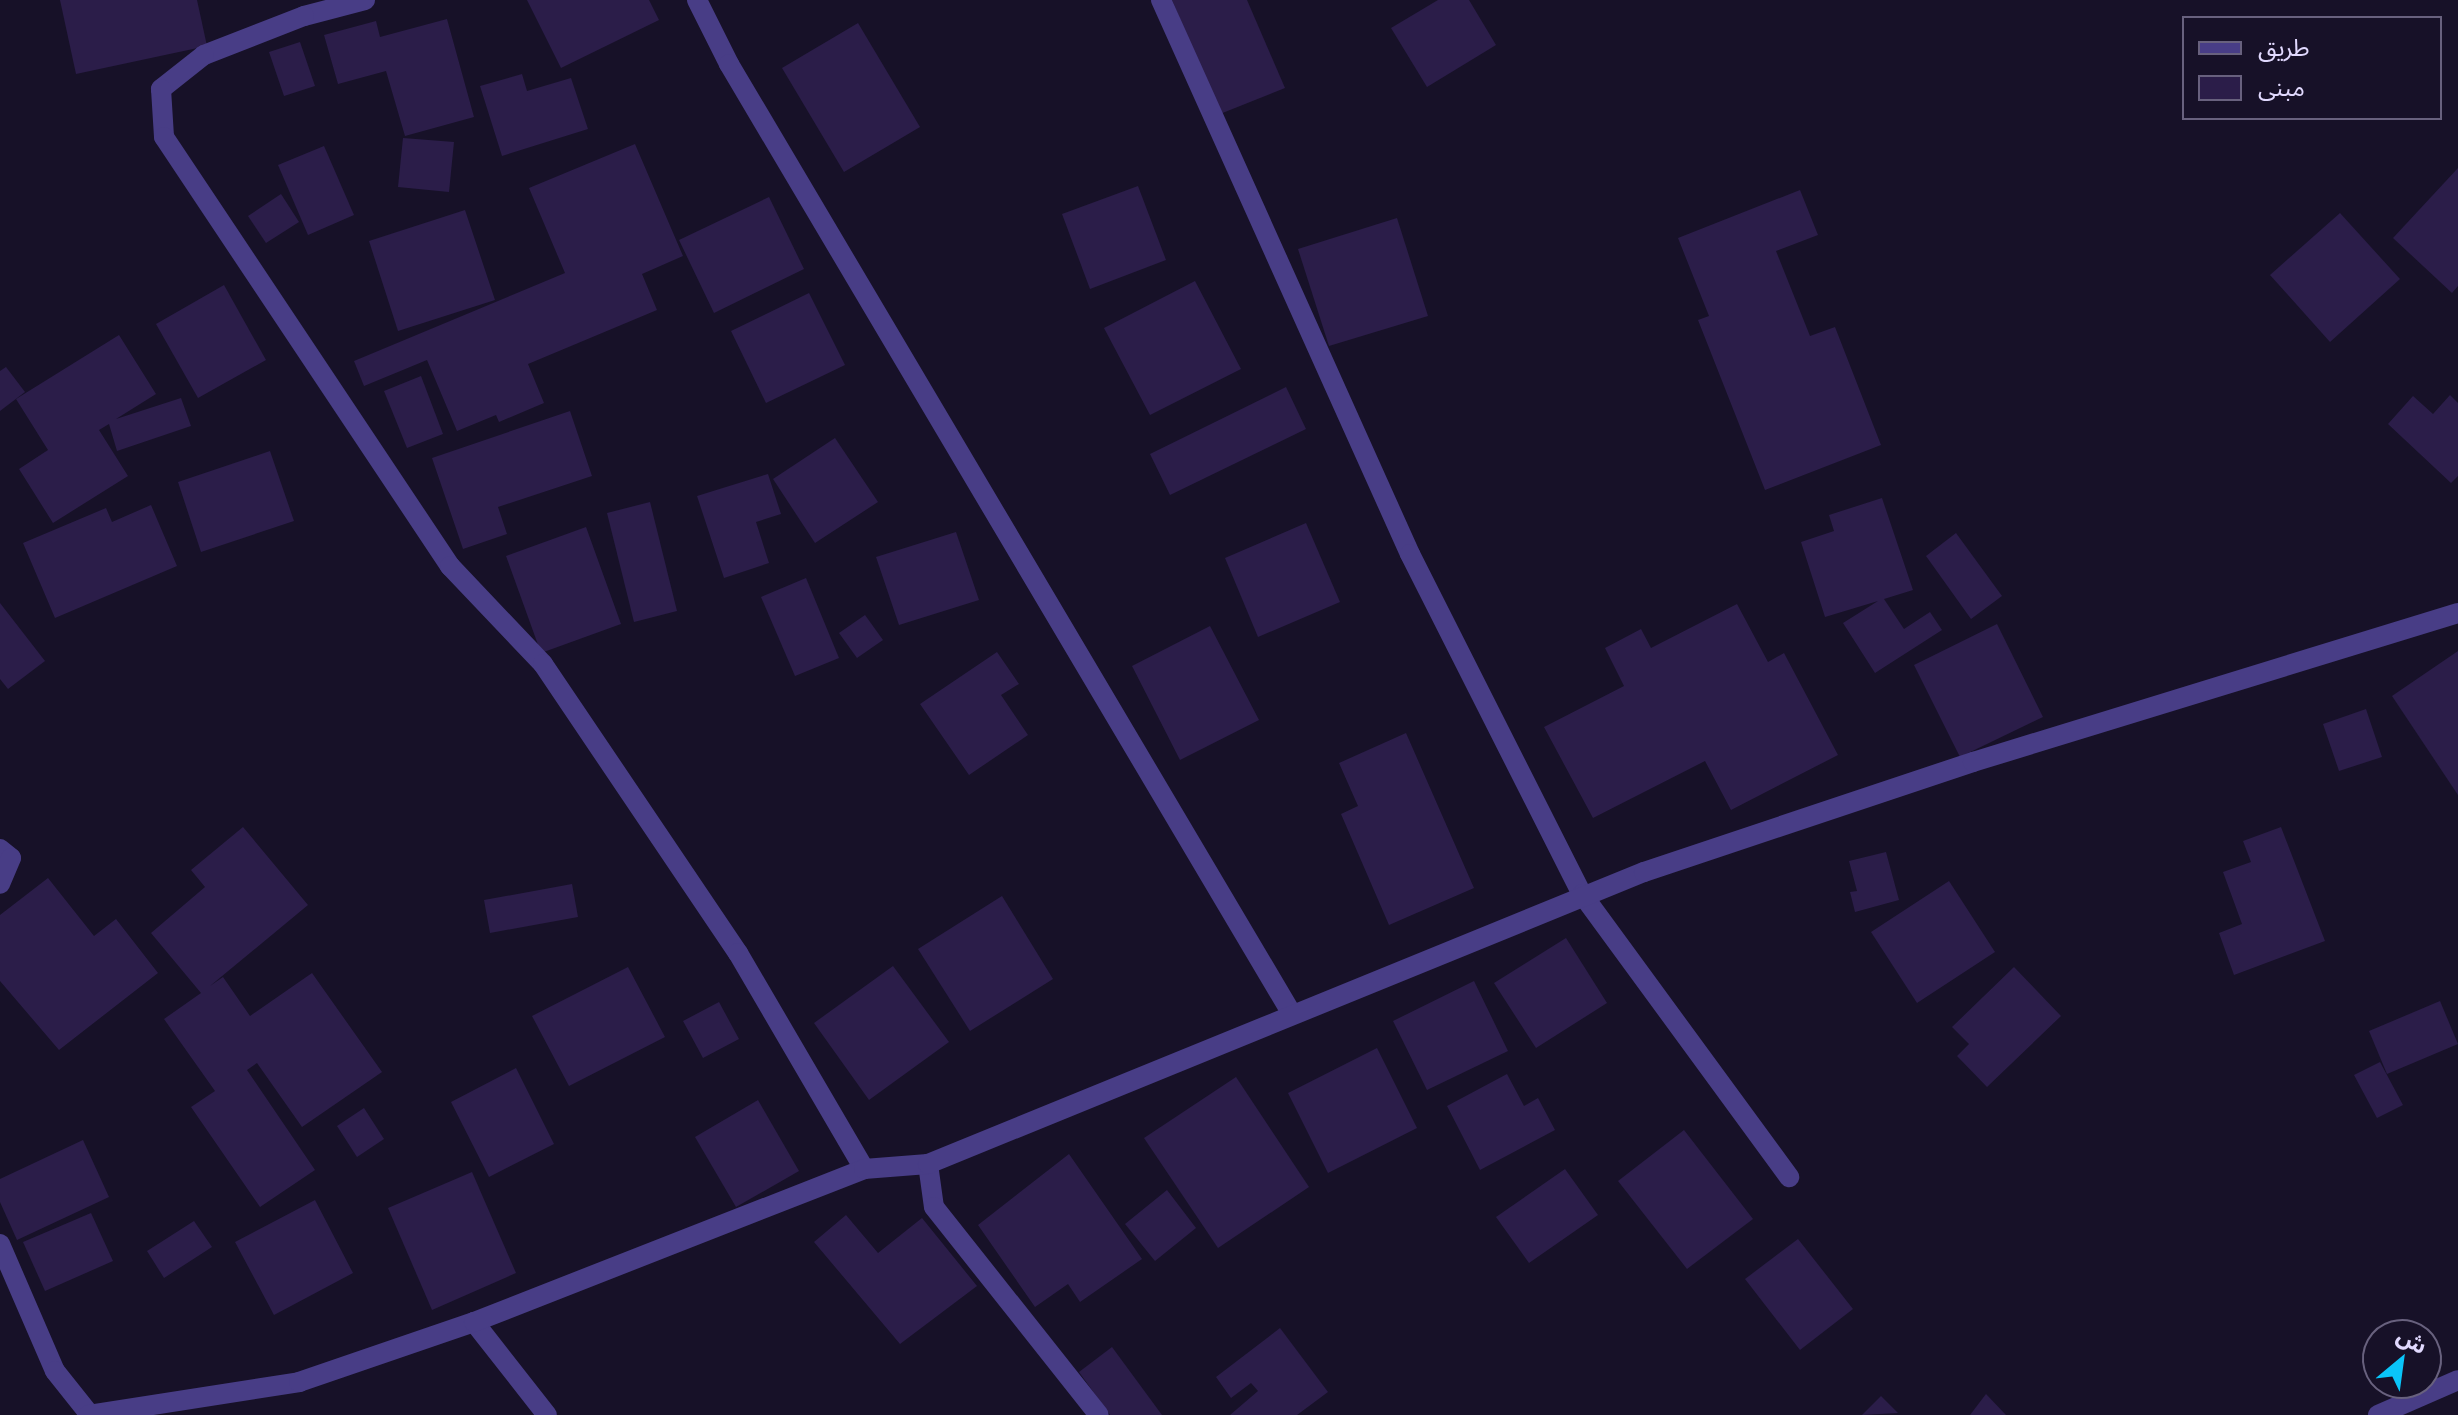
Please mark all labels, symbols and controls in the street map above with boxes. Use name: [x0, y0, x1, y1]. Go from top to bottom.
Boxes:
legend: [2182, 16, 2442, 120]
text: طريق: [2258, 30, 2310, 63]
text: مبنى: [2258, 70, 2305, 103]
north arrow: [2362, 1319, 2442, 1399]
text: ش: [2392, 1319, 2433, 1360]

